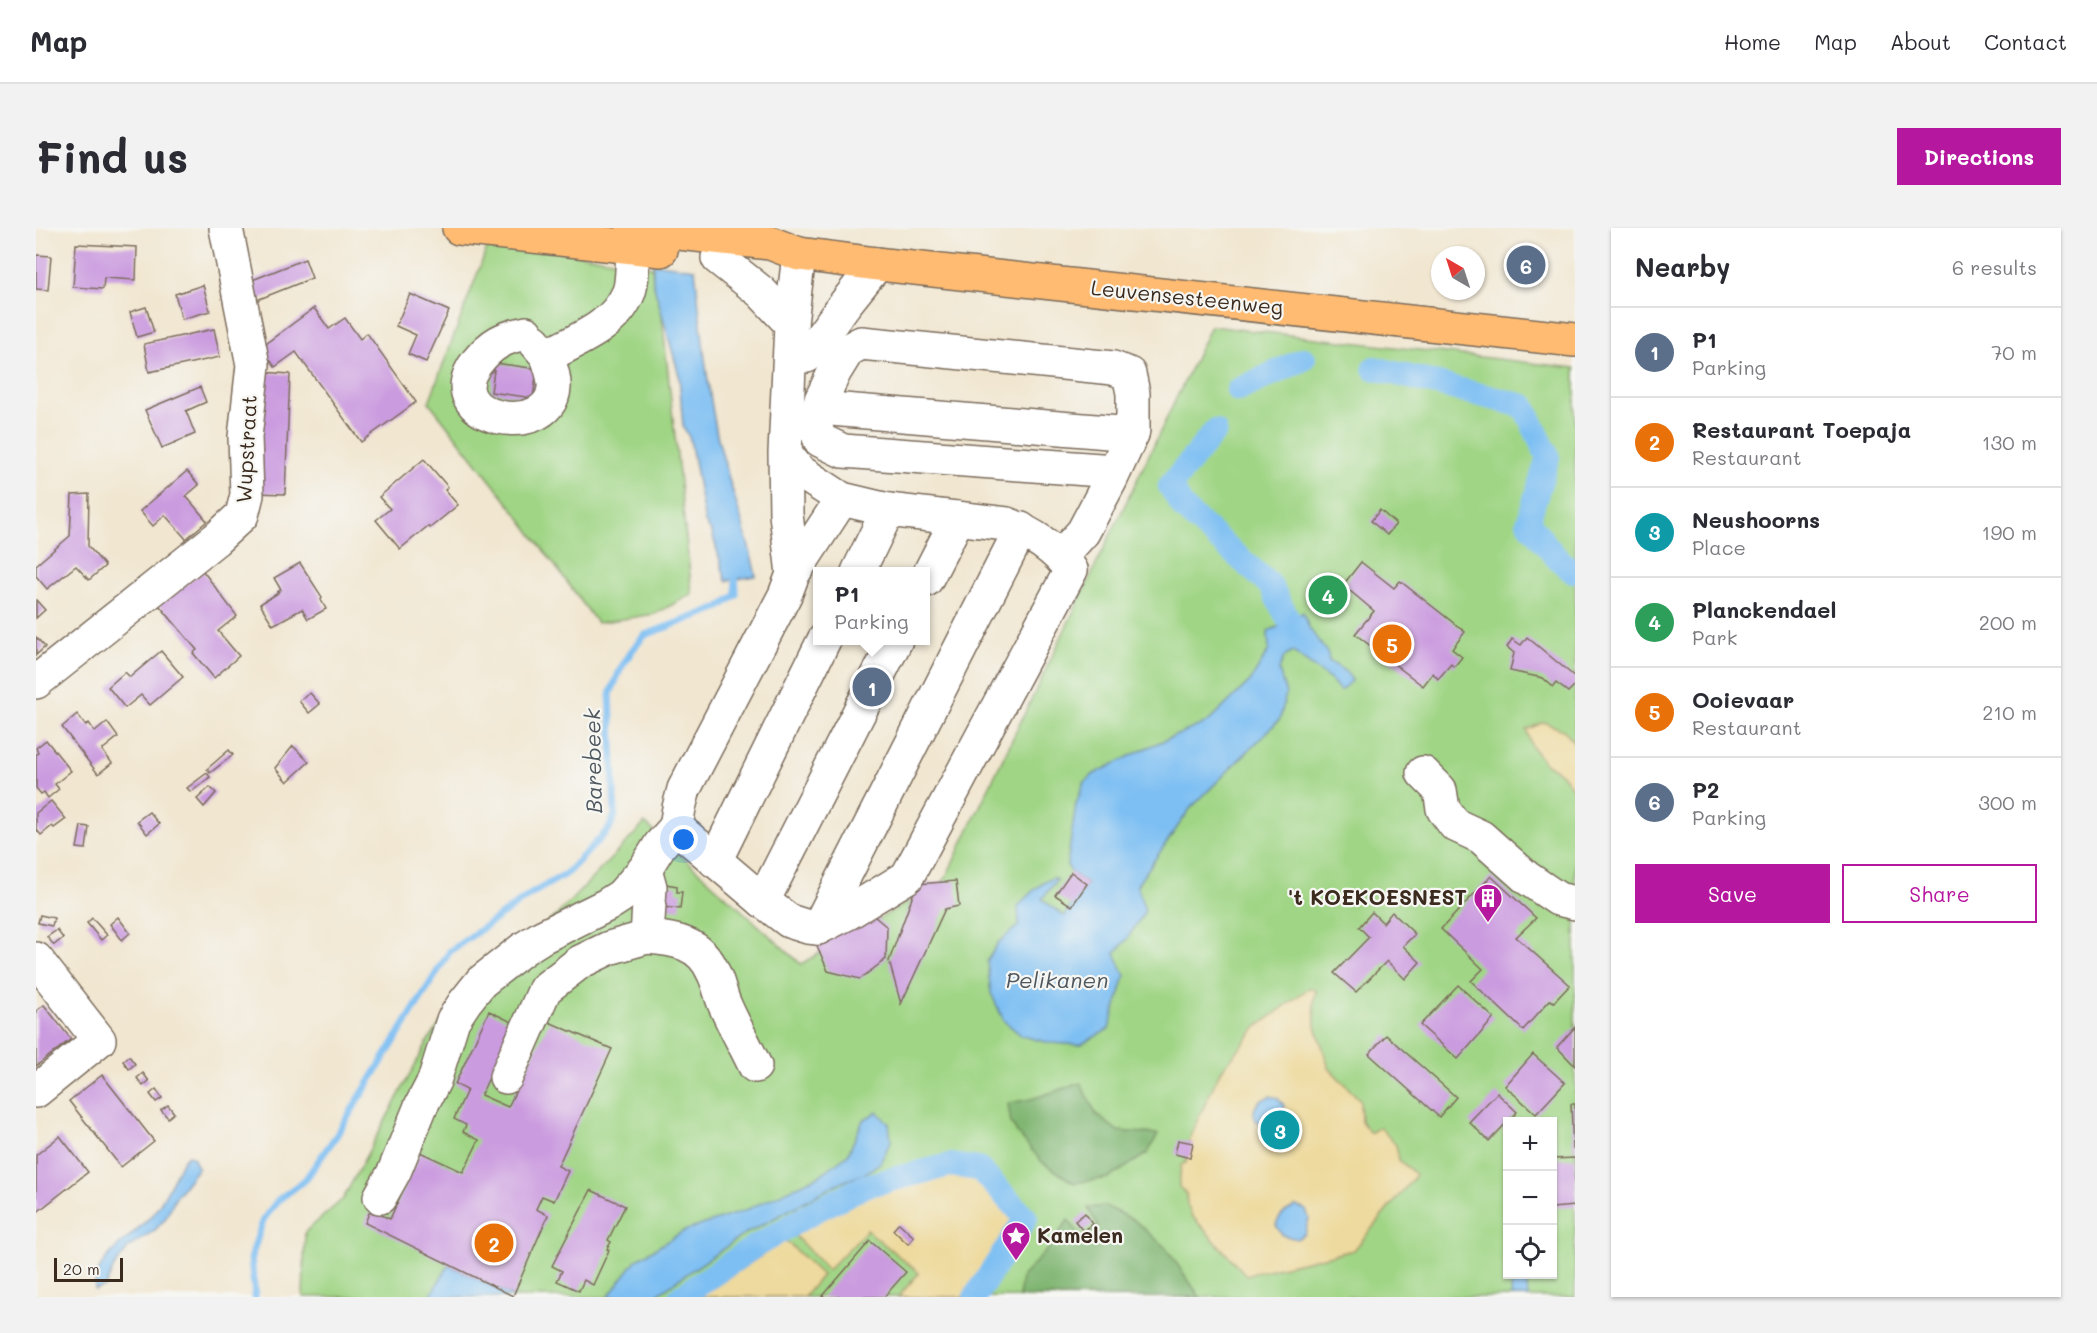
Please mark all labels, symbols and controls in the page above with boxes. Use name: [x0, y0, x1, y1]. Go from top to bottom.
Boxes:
text: Map: [30, 23, 87, 59]
text: Home: [1724, 28, 1781, 55]
text: Map: [1814, 28, 1857, 55]
text: About: [1890, 28, 1951, 55]
text: Contact: [1984, 28, 2067, 55]
button: Directions: [1897, 128, 2061, 185]
text: Find us: [36, 129, 188, 184]
pin: 6: [1506, 243, 1546, 288]
north arrow: [1431, 246, 1485, 300]
text: Nearby: [1635, 250, 1730, 284]
text: 6 results: [1952, 254, 2037, 280]
street label: Leuvensesteenweg: [1090, 273, 1285, 320]
text: P1: [1692, 325, 1717, 354]
text: 1: [1650, 339, 1659, 365]
text: 70 m: [1991, 339, 2037, 365]
text: Parking: [1692, 354, 1766, 380]
street label: Wupstraat: [229, 394, 262, 504]
text: Restaurant Toepaja: [1692, 415, 1911, 444]
text: 2: [1649, 429, 1660, 455]
text: 130 m: [1982, 429, 2037, 455]
text: Restaurant: [1692, 444, 1802, 470]
text: Neushoorns: [1692, 505, 1820, 534]
text: 3: [1649, 519, 1661, 545]
text: 190 m: [1982, 519, 2037, 545]
text: Place: [1692, 534, 1746, 560]
popup: [813, 567, 930, 645]
pin: 4: [1308, 572, 1348, 617]
text: P1: [834, 579, 859, 608]
text: Planckendael: [1692, 595, 1836, 624]
text: Parking: [834, 608, 909, 634]
text: 4: [1648, 609, 1661, 635]
text: 200 m: [1979, 609, 2037, 635]
pin: 5: [1372, 622, 1412, 666]
text: Park: [1692, 624, 1737, 650]
pin: 1: [852, 664, 892, 710]
text: Ooievaar: [1692, 685, 1794, 714]
text: 5: [1649, 699, 1660, 725]
text: 210 m: [1982, 699, 2037, 725]
water label: Barebeek: [577, 707, 608, 814]
text: Restaurant: [1692, 714, 1802, 740]
text: P2: [1692, 775, 1719, 804]
text: 6: [1648, 789, 1661, 815]
text: 300 m: [1978, 789, 2037, 815]
text: Parking: [1692, 804, 1766, 830]
your location: [669, 825, 698, 854]
button: Save: [1635, 864, 1830, 923]
button: Share: [1842, 864, 2037, 923]
building icon: 't KOEKOESNEST: [1472, 882, 1504, 924]
place label: 't KOEKOESNEST: [1288, 883, 1467, 910]
water label: Pelikanen: [1006, 965, 1108, 994]
pin: 3: [1260, 1108, 1300, 1152]
map controls: [1503, 1117, 1557, 1279]
button: +: [1503, 1117, 1557, 1171]
button: −: [1503, 1171, 1557, 1225]
pin: 2: [474, 1220, 514, 1266]
place icon: Kamelen: [1000, 1220, 1032, 1262]
place label: Kamelen: [1037, 1221, 1123, 1248]
button: locate: [1503, 1225, 1557, 1279]
scale bar: [54, 1255, 123, 1282]
text: 20 m: [63, 1258, 100, 1279]

